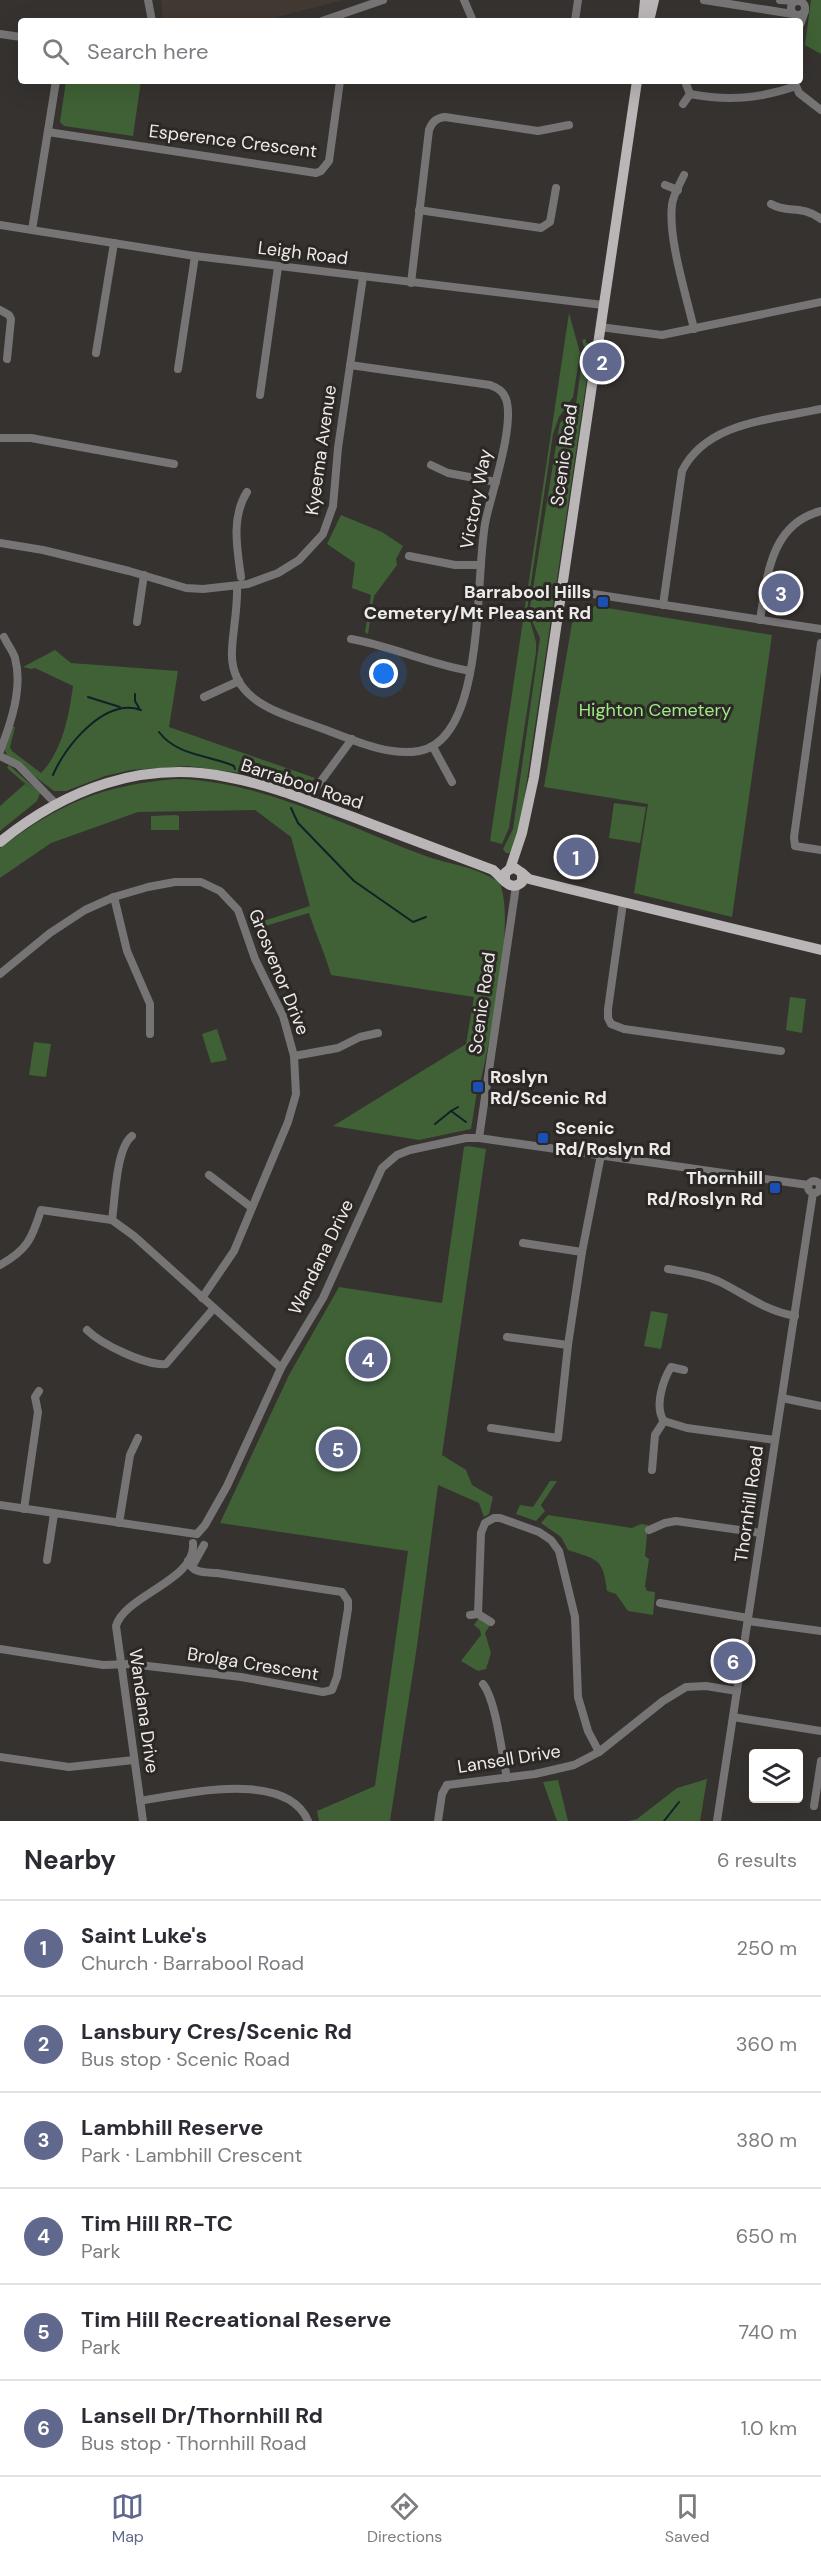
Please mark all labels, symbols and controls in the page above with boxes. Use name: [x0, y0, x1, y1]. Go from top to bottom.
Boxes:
search box: [18, 18, 803, 84]
icon: search: [39, 35, 72, 68]
text: Search here: [87, 37, 208, 66]
street label: Esperence Crescent: [148, 119, 318, 163]
street label: Leigh Road: [257, 236, 349, 270]
pin: 2: [582, 340, 622, 385]
street label: Kyeema Avenue: [300, 383, 342, 517]
street label: Scenic Road: [545, 403, 583, 507]
street label: Victory Way: [455, 447, 497, 551]
pin: 3: [762, 570, 800, 616]
place label: Barrabool Hills Cemetery/Mt Pleasant Rd: [364, 580, 591, 625]
marker: Barrabool Hills Cemetery/Mt Pleasant Rd: [596, 595, 610, 609]
your location: [369, 659, 398, 688]
park label: Highton Cemetery: [579, 698, 731, 722]
street label: Barrabool Road: [238, 753, 366, 815]
pin: 1: [556, 834, 596, 880]
street label: Grosvenor Drive: [243, 906, 315, 1038]
street label: Scenic Road: [463, 951, 501, 1055]
place label: Roslyn Rd/Scenic Rd: [490, 1065, 607, 1110]
marker: Roslyn Rd/Scenic Rd: [471, 1080, 485, 1094]
place label: Scenic Rd/Roslyn Rd: [555, 1116, 671, 1161]
marker: Scenic Rd/Roslyn Rd: [536, 1131, 550, 1145]
place label: Thornhill Rd/Roslyn Rd: [647, 1166, 763, 1211]
marker: Thornhill Rd/Roslyn Rd: [768, 1181, 782, 1195]
street label: Wandana Drive: [283, 1195, 359, 1319]
pin: 4: [348, 1336, 388, 1382]
pin: 5: [318, 1426, 358, 1472]
street label: Thornhill Road: [729, 1444, 769, 1564]
pin: 6: [714, 1638, 752, 1684]
street label: Brolga Crescent: [185, 1642, 321, 1686]
street label: Wandana Drive: [123, 1647, 165, 1775]
street label: Lansell Drive: [456, 1739, 562, 1779]
map controls: [749, 1749, 803, 1803]
button: layers: [749, 1749, 803, 1803]
text: Nearby: [24, 1843, 116, 1877]
text: 6 results: [717, 1847, 797, 1873]
text: Saint Luke's: [81, 1921, 207, 1950]
text: 1: [40, 1935, 47, 1961]
text: 250 m: [736, 1935, 797, 1961]
text: Church · Barrabool Road: [81, 1950, 304, 1976]
text: Lansbury Cres/Scenic Rd: [81, 2017, 352, 2046]
text: 2: [38, 2031, 49, 2057]
text: 360 m: [736, 2031, 797, 2057]
text: Bus stop · Scenic Road: [81, 2046, 290, 2072]
text: Lambhill Reserve: [81, 2113, 263, 2142]
text: 3: [37, 2127, 50, 2153]
text: 380 m: [736, 2127, 797, 2153]
text: Park · Lambhill Crescent: [81, 2142, 302, 2168]
text: Tim Hill RR-TC: [81, 2209, 233, 2238]
text: 4: [37, 2223, 50, 2249]
text: 650 m: [736, 2223, 797, 2249]
text: Park: [81, 2238, 121, 2264]
text: Tim Hill Recreational Reserve: [81, 2305, 391, 2334]
text: 5: [37, 2319, 50, 2345]
text: 740 m: [739, 2319, 797, 2345]
text: Park: [81, 2334, 121, 2360]
text: Lansell Dr/Thornhill Rd: [81, 2401, 323, 2430]
text: 6: [37, 2415, 50, 2441]
text: 1.0 km: [741, 2415, 797, 2441]
text: Bus stop · Thornhill Road: [81, 2430, 307, 2456]
tab: Map: [111, 2490, 144, 2547]
tab: Directions: [367, 2490, 442, 2547]
tab: Saved: [665, 2490, 710, 2547]

